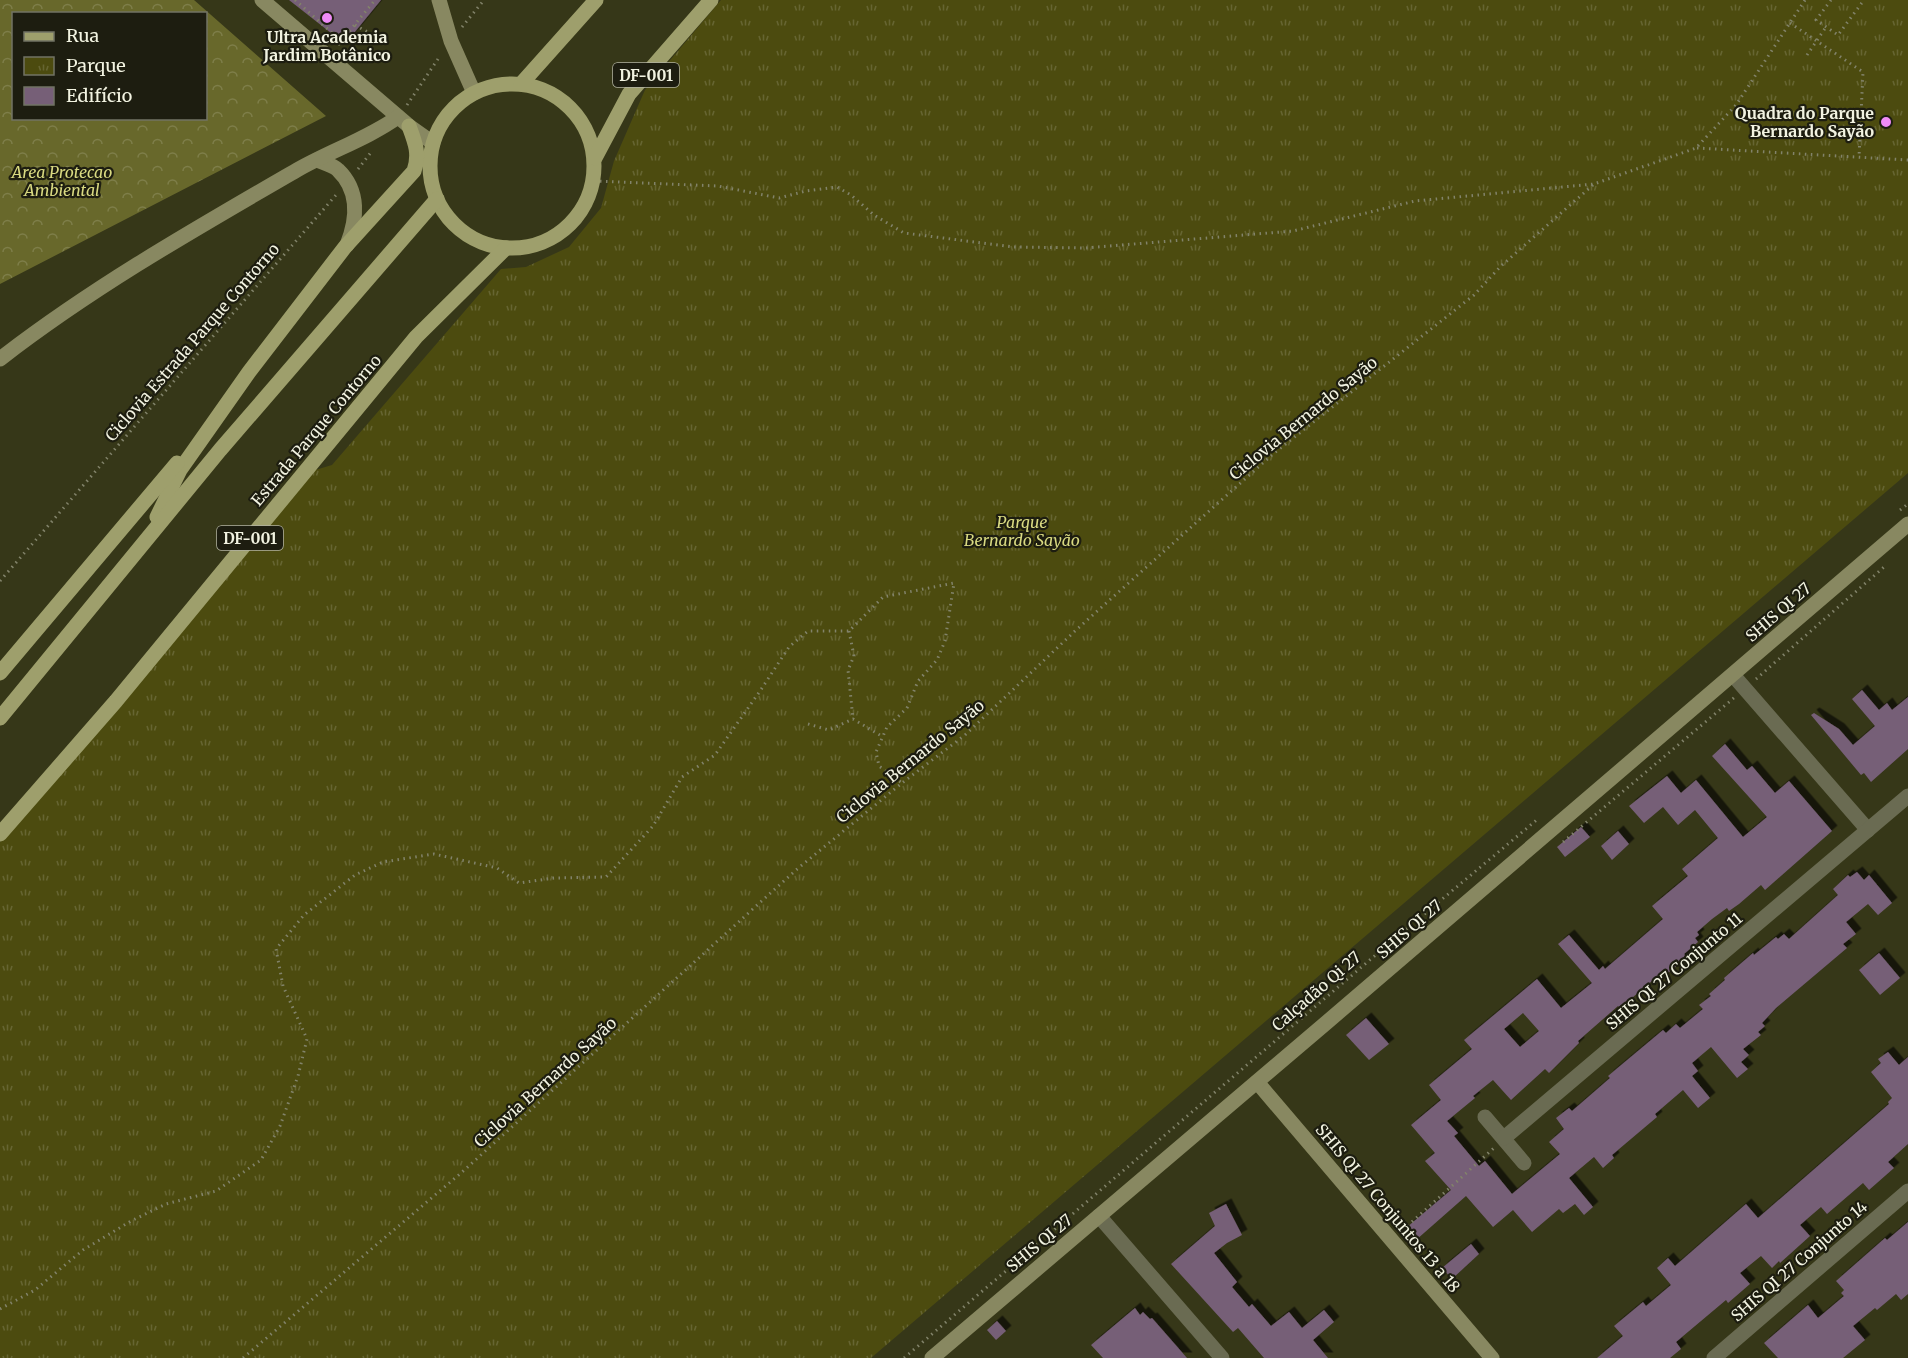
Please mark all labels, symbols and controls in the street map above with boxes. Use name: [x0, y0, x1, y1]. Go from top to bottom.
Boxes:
marker: Ultra Academia Jardim Botânico: [320, 11, 334, 25]
legend: [12, 12, 207, 120]
text: Rua: [66, 24, 100, 47]
place label: Ultra Academia Jardim Botânico: [262, 27, 391, 65]
text: Parque: [66, 54, 126, 77]
road number: DF-001: [613, 63, 679, 87]
text: Edifício: [66, 84, 132, 107]
place label: Quadra do Parque Bernardo Sayão: [1735, 103, 1874, 141]
marker: Quadra do Parque Bernardo Sayão: [1879, 115, 1893, 129]
park label: Area Protecao Ambiental: [10, 162, 112, 200]
street label: Ciclovia Estrada Parque Contorno: [101, 239, 283, 445]
street label: Estrada Parque Contorno: [247, 350, 385, 510]
street label: Ciclovia Bernardo Sayão: [1225, 352, 1381, 484]
park label: Parque Bernardo Sayão: [964, 512, 1080, 550]
road number: DF-001: [217, 526, 283, 550]
street label: SHIS QI 27: [1741, 578, 1815, 646]
street label: Ciclovia Bernardo Sayão: [832, 695, 988, 827]
street label: SHIS QI 27: [1372, 895, 1446, 963]
street label: SHIS QI 27 Conjunto 11: [1602, 908, 1746, 1034]
street label: Calçadão Qi 27: [1268, 947, 1364, 1035]
street label: Ciclovia Bernardo Sayão: [470, 1013, 620, 1151]
street label: SHIS QI 27 Conjuntos 13 a 18: [1312, 1120, 1464, 1296]
street label: SHIS QI 27 Conjunto 14: [1727, 1196, 1871, 1326]
street label: SHIS QI 27: [1002, 1210, 1076, 1276]

